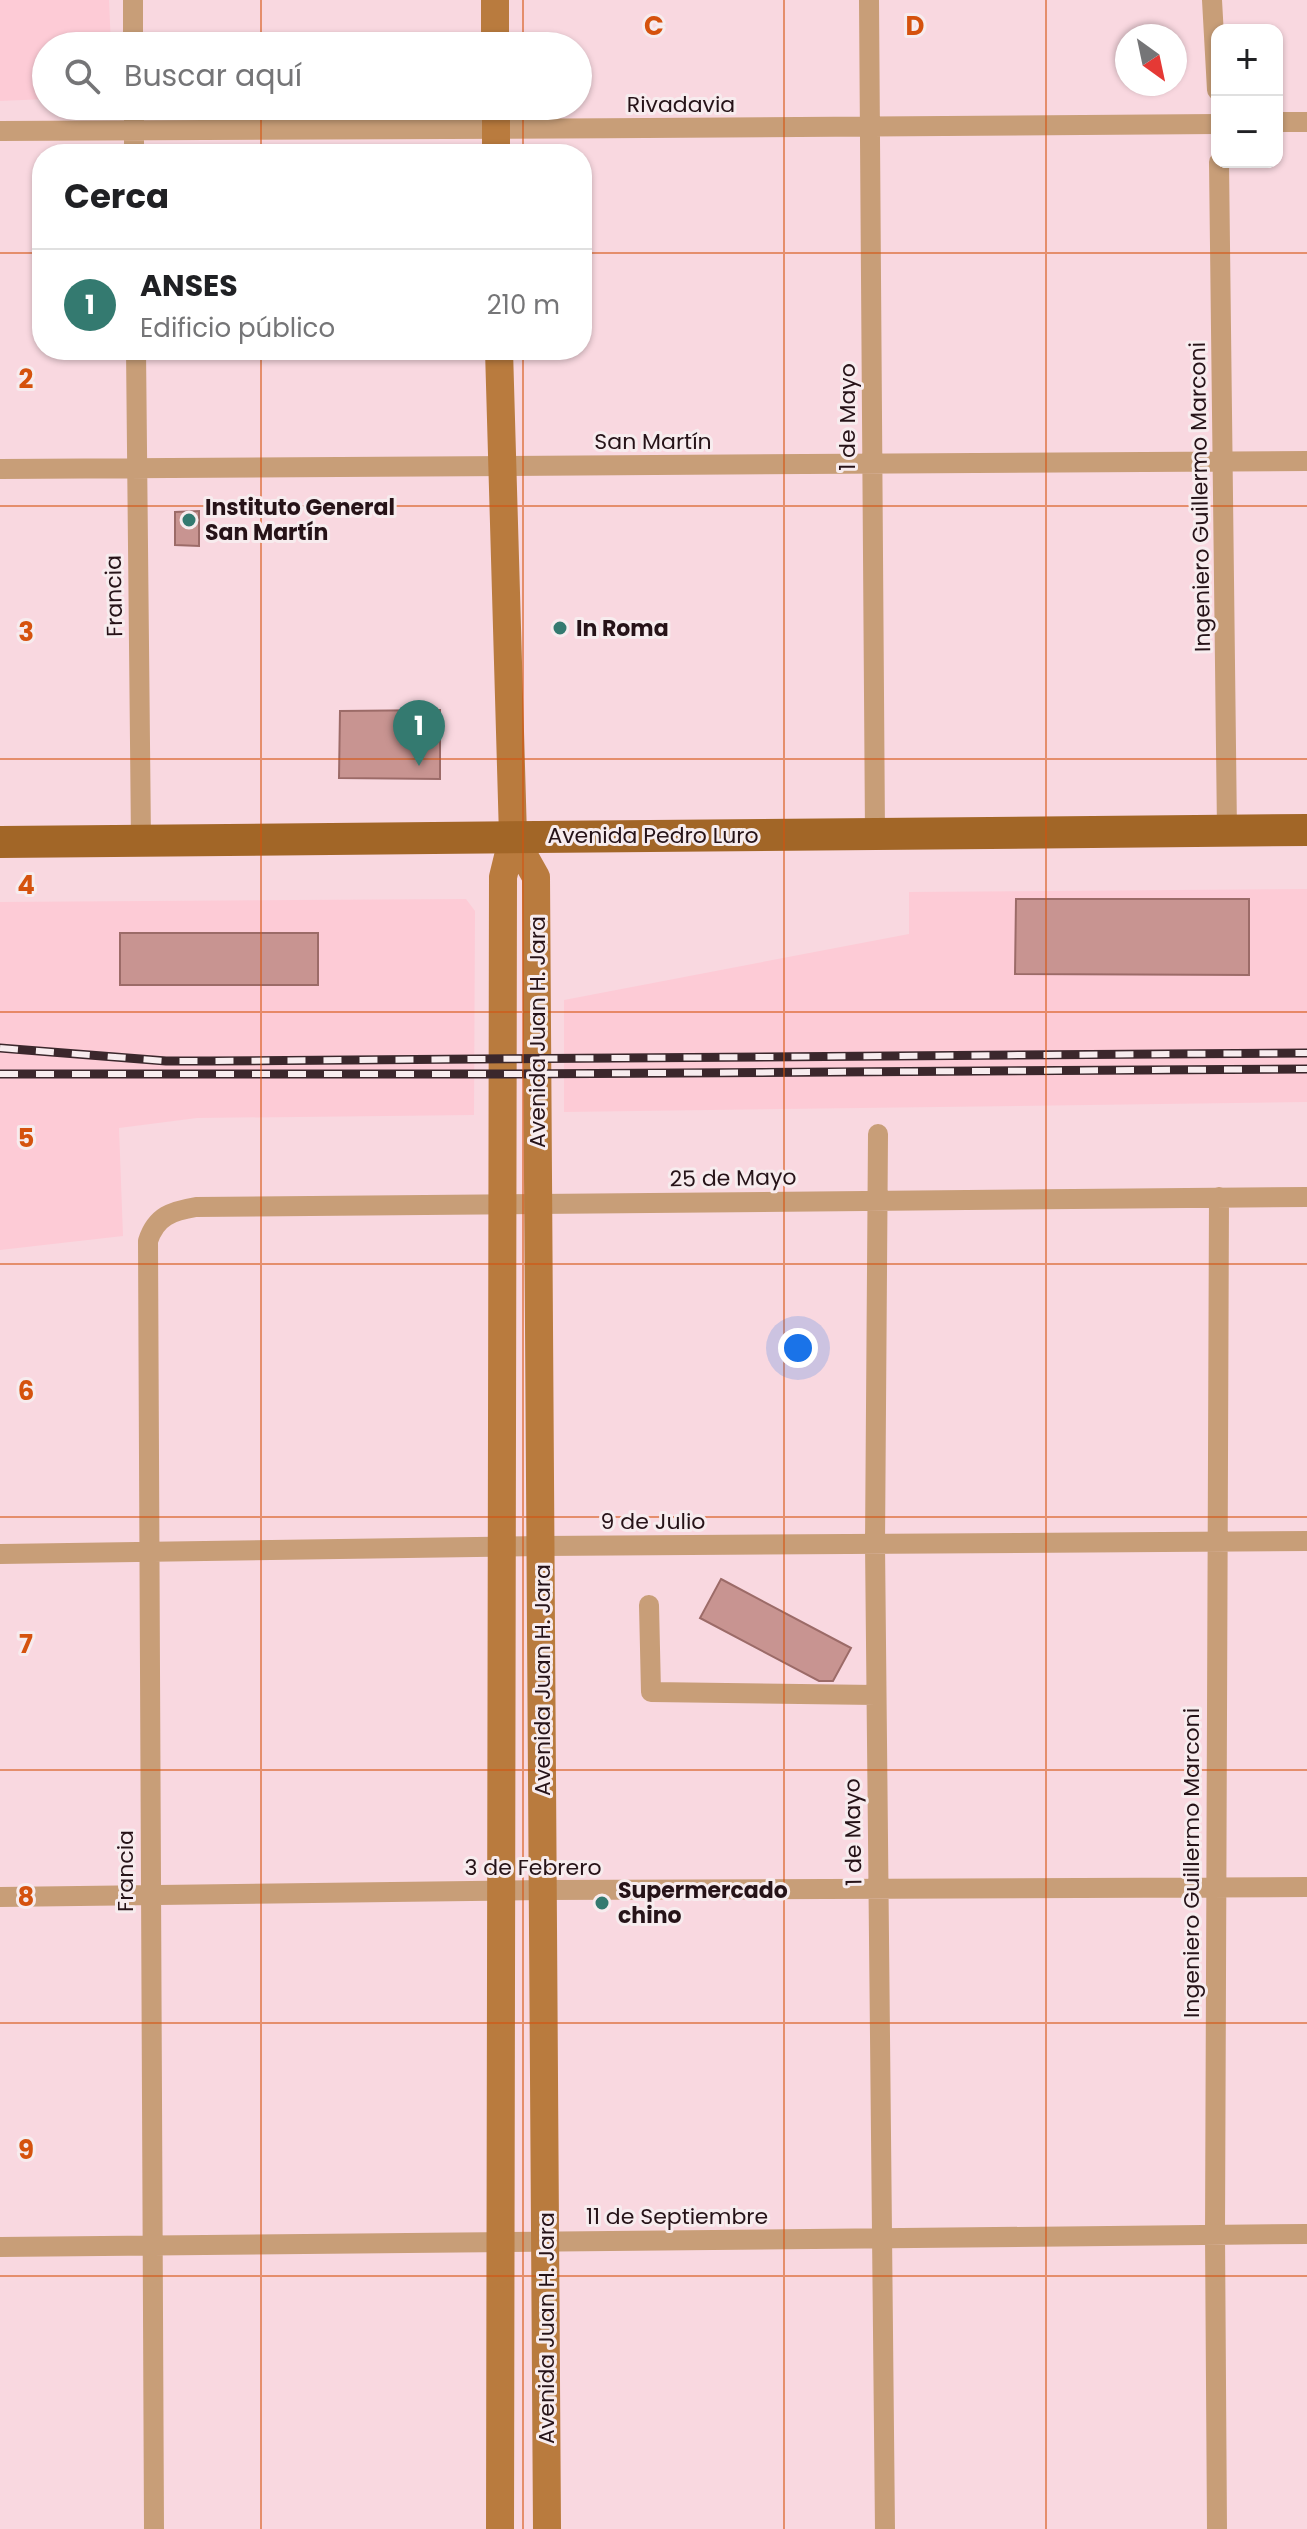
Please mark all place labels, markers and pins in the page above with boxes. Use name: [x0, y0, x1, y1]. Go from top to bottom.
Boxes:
place label: Instituto General San Martín: [205, 492, 395, 548]
marker: Instituto General San Martín: [180, 511, 198, 529]
place label: In Roma: [576, 613, 669, 644]
marker: In Roma: [551, 619, 569, 637]
pin: 1: [393, 700, 445, 766]
place label: Supermercado chino: [618, 1875, 788, 1931]
marker: Supermercado chino: [593, 1894, 611, 1912]

